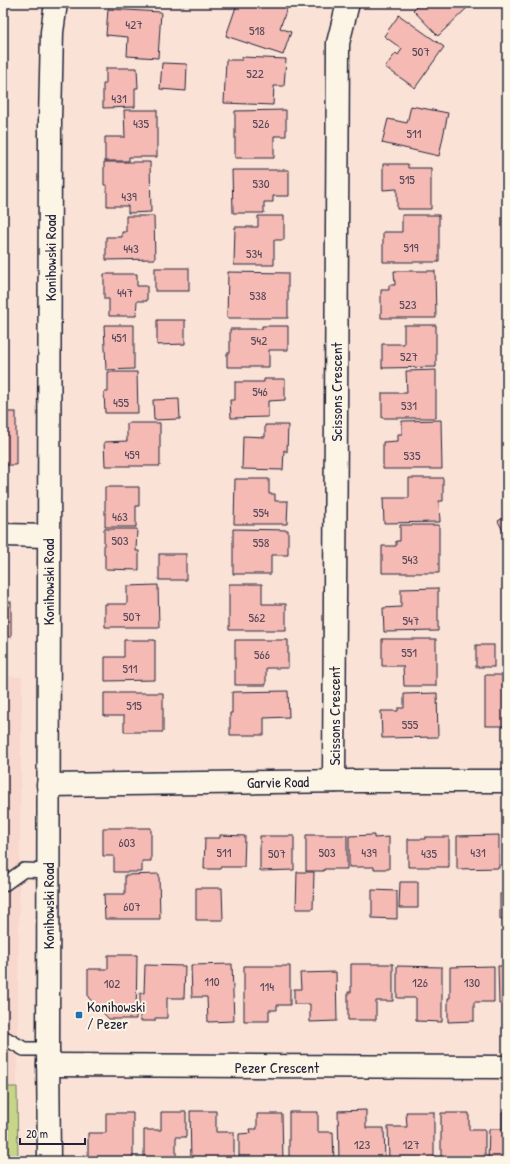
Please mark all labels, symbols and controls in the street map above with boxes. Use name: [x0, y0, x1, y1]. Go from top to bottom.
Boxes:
house number: 427: [125, 15, 143, 33]
house number: 518: [249, 21, 265, 39]
house number: 507: [412, 42, 430, 60]
house number: 522: [246, 64, 264, 82]
house number: 431: [111, 89, 127, 107]
house number: 435: [133, 114, 150, 132]
house number: 526: [253, 114, 269, 132]
house number: 511: [407, 124, 422, 142]
house number: 515: [399, 170, 415, 188]
house number: 530: [252, 174, 270, 192]
house number: 439: [121, 187, 137, 205]
street label: Konihowski Road: [40, 214, 61, 301]
house number: 519: [404, 238, 419, 256]
house number: 443: [123, 239, 139, 257]
house number: 534: [246, 244, 262, 262]
house number: 447: [117, 283, 133, 301]
house number: 538: [250, 286, 267, 304]
house number: 523: [399, 295, 417, 313]
house number: 451: [111, 328, 127, 346]
house number: 542: [251, 331, 267, 349]
street label: Scissons Crescent: [326, 342, 347, 442]
house number: 527: [400, 347, 418, 365]
house number: 546: [252, 382, 268, 400]
house number: 455: [113, 393, 129, 411]
house number: 531: [401, 396, 417, 414]
house number: 459: [124, 445, 140, 463]
house number: 535: [404, 446, 421, 464]
house number: 554: [253, 503, 269, 521]
house number: 463: [112, 507, 128, 525]
house number: 503: [111, 531, 129, 549]
house number: 558: [253, 533, 270, 551]
street label: Konihowski Road: [38, 538, 59, 625]
house number: 543: [402, 550, 418, 568]
house number: 507: [123, 607, 141, 625]
house number: 562: [249, 608, 265, 626]
house number: 547: [403, 611, 419, 629]
house number: 551: [401, 643, 417, 661]
house number: 566: [254, 645, 270, 663]
house number: 511: [123, 659, 138, 677]
street label: Scissons Crescent: [324, 666, 345, 766]
house number: 515: [126, 696, 142, 714]
house number: 555: [402, 715, 419, 733]
street label: Garvie Road: [247, 771, 309, 793]
house number: 603: [119, 833, 136, 851]
house number: 511: [217, 843, 232, 861]
house number: 503: [318, 843, 336, 861]
house number: 439: [361, 843, 377, 861]
house number: 431: [470, 843, 486, 861]
house number: 507: [268, 844, 286, 862]
house number: 435: [421, 844, 438, 862]
street label: Konihowski Road: [38, 862, 59, 949]
house number: 607: [123, 897, 141, 915]
house number: 110: [204, 972, 220, 990]
house number: 126: [412, 973, 428, 991]
house number: 130: [464, 973, 480, 991]
house number: 102: [104, 974, 120, 992]
house number: 114: [260, 977, 274, 995]
place label: Konihowski / Pezer: [87, 996, 146, 1034]
marker: Konihowski / Pezer: [74, 1010, 84, 1020]
street label: Pezer Crescent: [235, 1057, 320, 1078]
scale bar: [20, 1120, 85, 1146]
text: 20 m: [26, 1125, 48, 1142]
house number: 123: [354, 1135, 370, 1153]
house number: 127: [402, 1135, 420, 1153]

